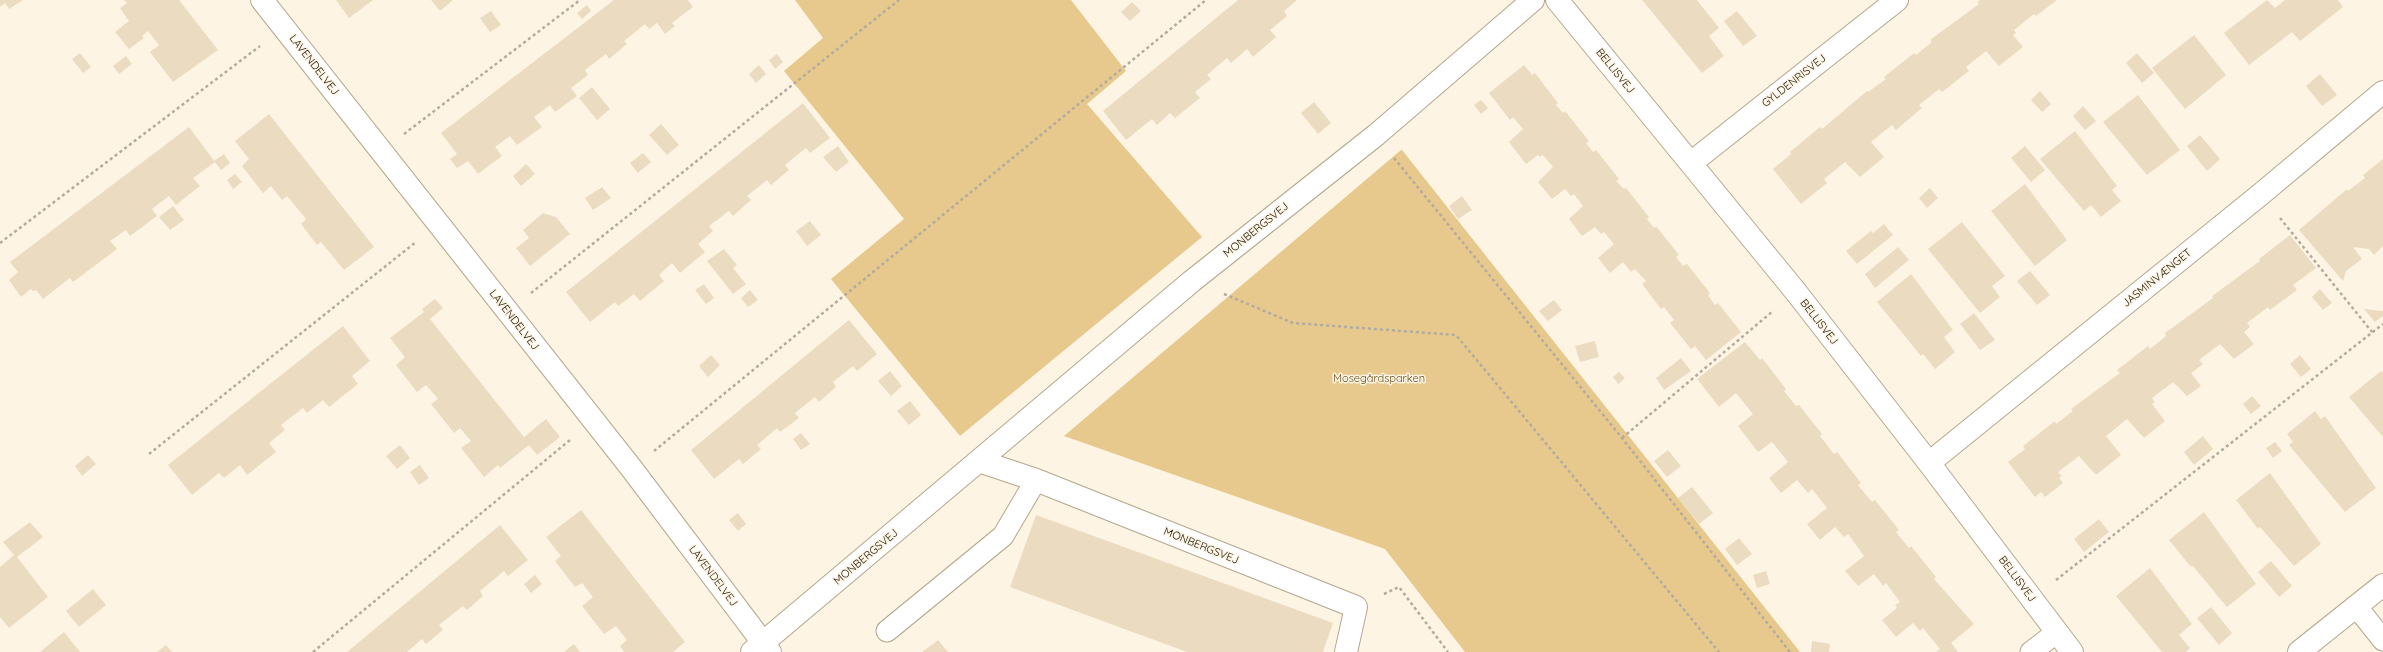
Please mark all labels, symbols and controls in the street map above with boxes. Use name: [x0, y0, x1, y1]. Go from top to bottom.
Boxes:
street label: LAVENDELVEJ: [286, 32, 342, 98]
street label: BELLISVEJ: [1593, 46, 1637, 96]
street label: GYLDENRISVEJ: [1759, 52, 1829, 110]
street label: MONBERGSVEJ: [1221, 200, 1291, 260]
street label: JASMINVÆNGET: [2120, 246, 2194, 310]
street label: LAVENDELVEJ: [486, 287, 542, 353]
street label: BELLISVEJ: [1797, 297, 1841, 347]
park label: Mosegårdsparken: [1333, 372, 1425, 386]
street label: MONBERGSVEJ: [1162, 525, 1240, 567]
street label: MONBERGSVEJ: [831, 526, 901, 588]
street label: LAVENDELVEJ: [686, 543, 740, 609]
street label: BELLISVEJ: [1996, 554, 2038, 604]

